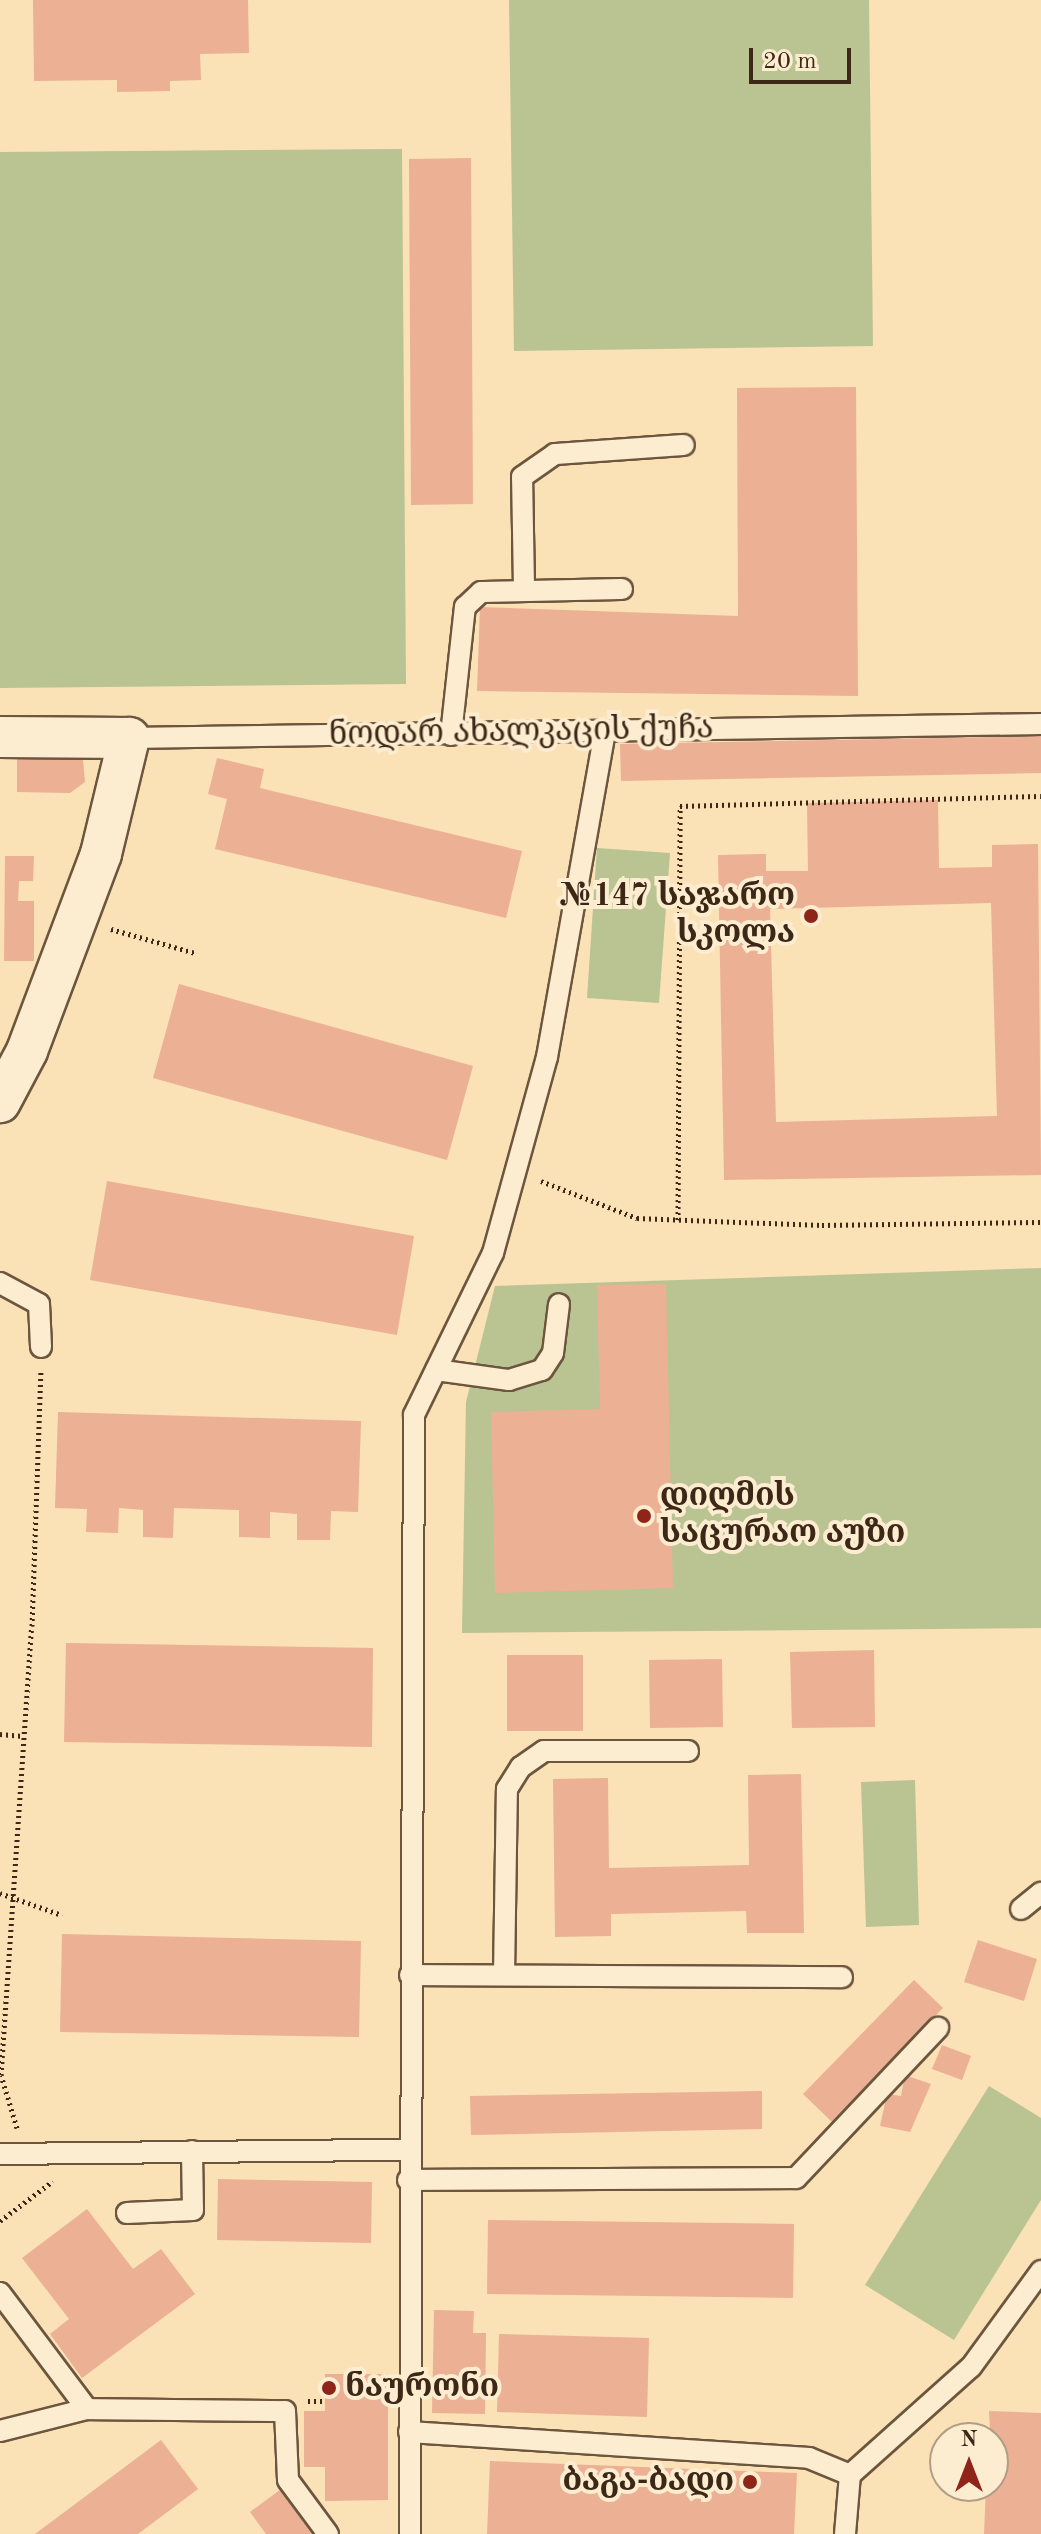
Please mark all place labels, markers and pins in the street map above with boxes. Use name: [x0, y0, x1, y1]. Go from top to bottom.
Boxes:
place label: №147 საჯარო სკოლა: [559, 879, 795, 954]
marker: №147 საჯარო სკოლა: [802, 907, 820, 925]
place label: დიღმის საცურაო აუზი: [660, 1479, 905, 1554]
marker: დიღმის საცურაო აუზი: [635, 1507, 653, 1525]
place label: ნაურონი: [345, 2369, 499, 2407]
marker: ნაურონი: [320, 2379, 338, 2397]
place label: ბაგა-ბადი: [563, 2463, 734, 2501]
marker: ბაგა-ბადი: [741, 2473, 759, 2491]

